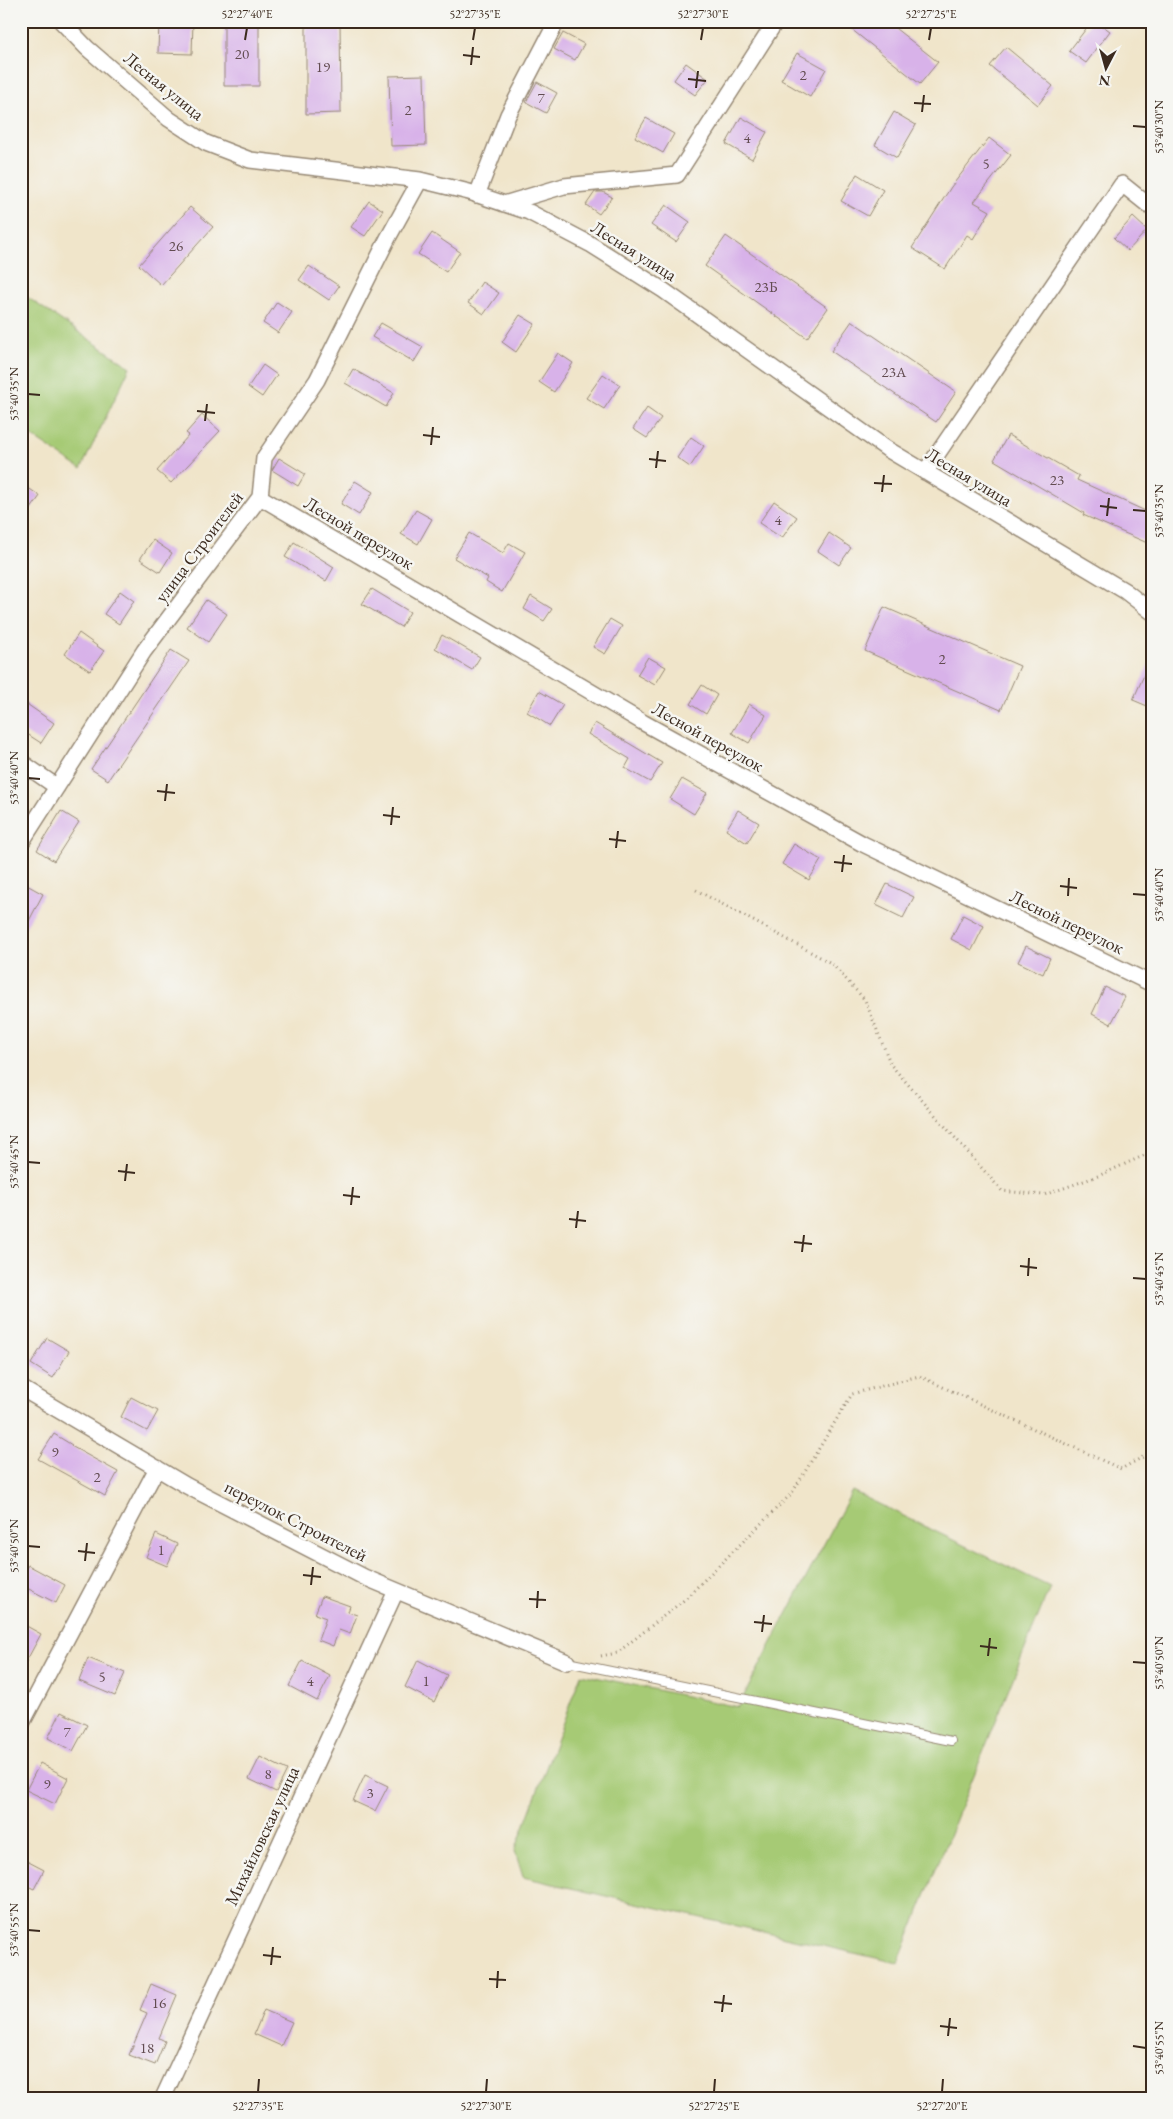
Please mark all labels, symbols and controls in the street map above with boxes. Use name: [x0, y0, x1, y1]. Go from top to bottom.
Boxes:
text: 52°27'40"E: [221, 6, 273, 22]
text: 52°27'35"E: [449, 6, 501, 22]
text: 52°27'30"E: [677, 6, 729, 22]
text: 52°27'25"E: [905, 6, 957, 22]
north arrow: [1080, 42, 1130, 92]
house number: 20: [235, 44, 249, 63]
street label: Лесная улица: [119, 46, 210, 126]
house number: 19: [316, 57, 330, 76]
house number: 2: [799, 65, 807, 84]
text: N: [1097, 71, 1111, 90]
house number: 7: [537, 88, 545, 107]
house number: 2: [404, 100, 412, 119]
text: 53°40'30"N: [1151, 100, 1167, 154]
house number: 4: [743, 128, 751, 147]
house number: 5: [982, 154, 990, 173]
street label: Лесная улица: [587, 215, 682, 286]
house number: 26: [169, 236, 183, 255]
house number: 23Б: [754, 277, 778, 296]
house number: 23А: [882, 362, 907, 381]
text: 53°40'35"N: [6, 367, 22, 421]
street label: Лесная улица: [922, 442, 1017, 512]
house number: 23: [1050, 470, 1064, 489]
text: 53°40'35"N: [1151, 484, 1167, 538]
street label: улица Строителей: [149, 486, 248, 607]
street label: Лесной переулок: [300, 491, 419, 575]
house number: 4: [774, 510, 782, 529]
house number: 2: [938, 649, 946, 668]
street label: Лесной переулок: [648, 696, 768, 777]
text: 53°40'40"N: [6, 751, 22, 805]
text: 53°40'40"N: [1151, 868, 1167, 922]
street label: Лесной переулок: [1006, 884, 1128, 959]
text: 53°40'45"N: [6, 1135, 22, 1189]
text: 53°40'45"N: [1151, 1252, 1167, 1306]
house number: 9: [51, 1442, 59, 1461]
house number: 2: [93, 1467, 101, 1486]
street label: переулок Строителей: [221, 1475, 372, 1567]
text: 53°40'50"N: [6, 1519, 22, 1573]
house number: 1: [157, 1540, 165, 1559]
text: 53°40'50"N: [1151, 1636, 1167, 1690]
house number: 5: [98, 1667, 106, 1686]
house number: 4: [306, 1671, 314, 1690]
house number: 1: [422, 1671, 430, 1690]
house number: 7: [63, 1722, 71, 1741]
street label: Михайловская улица: [219, 1762, 304, 1909]
house number: 8: [264, 1764, 272, 1783]
house number: 9: [43, 1774, 51, 1793]
house number: 3: [366, 1783, 374, 1802]
text: 53°40'55"N: [6, 1903, 22, 1957]
house number: 16: [152, 1993, 166, 2012]
text: 53°40'55"N: [1151, 2021, 1167, 2075]
house number: 18: [140, 2038, 154, 2057]
text: 52°27'35"E: [232, 2098, 284, 2114]
text: 52°27'30"E: [460, 2098, 512, 2114]
text: 52°27'25"E: [688, 2098, 740, 2114]
text: 52°27'20"E: [916, 2098, 968, 2114]

